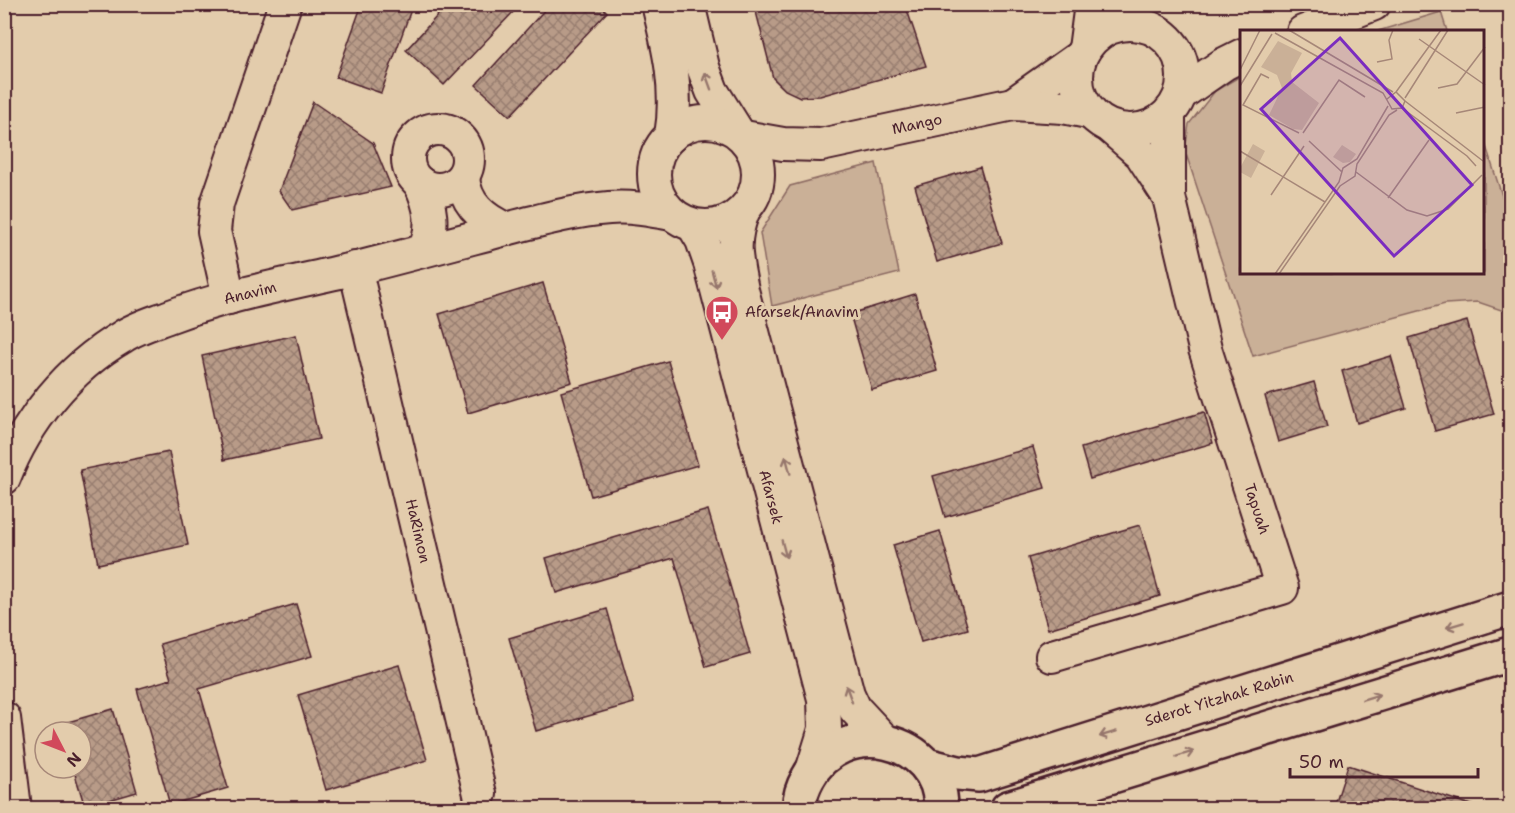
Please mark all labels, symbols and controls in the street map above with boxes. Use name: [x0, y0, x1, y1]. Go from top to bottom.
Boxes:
inset map: [1240, 30, 1485, 274]
one-way arrow: [702, 72, 713, 91]
street label: Mango: [890, 109, 944, 139]
one-way arrow: [708, 269, 720, 288]
street label: Anavim: [222, 277, 279, 309]
bus stop icon: Afarsek/Anavim: [704, 294, 740, 341]
place label: Afarsek/Anavim: [745, 302, 859, 322]
one-way arrow: [782, 456, 793, 475]
street label: Afarsek: [754, 468, 788, 526]
street label: Tapuah: [1239, 481, 1275, 537]
street label: HaRimon: [401, 497, 435, 565]
one-way arrow: [779, 539, 791, 558]
one-way arrow: [1446, 620, 1465, 631]
street label: Sderot Yitzhak Rabin: [1142, 667, 1296, 731]
one-way arrow: [843, 685, 854, 704]
one-way arrow: [1361, 691, 1380, 702]
north arrow: [33, 720, 93, 780]
one-way arrow: [1099, 729, 1118, 740]
scale bar: [1290, 741, 1478, 779]
text: N: [62, 748, 86, 771]
one-way arrow: [1175, 748, 1194, 759]
text: 50 m: [1299, 750, 1344, 774]

